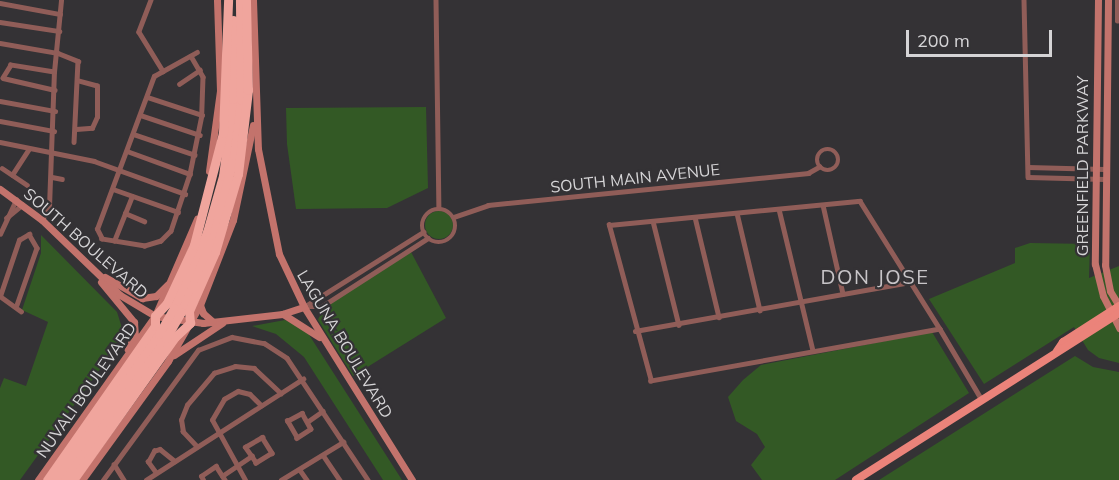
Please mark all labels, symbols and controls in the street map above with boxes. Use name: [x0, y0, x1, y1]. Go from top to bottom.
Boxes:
scale bar: [909, 18, 1054, 56]
text: 200 m: [917, 29, 970, 52]
street label: GREENFIELD PARKWAY: [1072, 76, 1092, 256]
street label: SOUTH MAIN AVENUE: [549, 160, 721, 196]
street label: SOUTH BOULEVARD: [20, 184, 152, 302]
district label: DON JOSE: [821, 264, 929, 288]
street label: LAGUNA BOULEVARD: [293, 267, 397, 421]
street label: NUVALI BOULEVARD: [32, 319, 140, 461]

